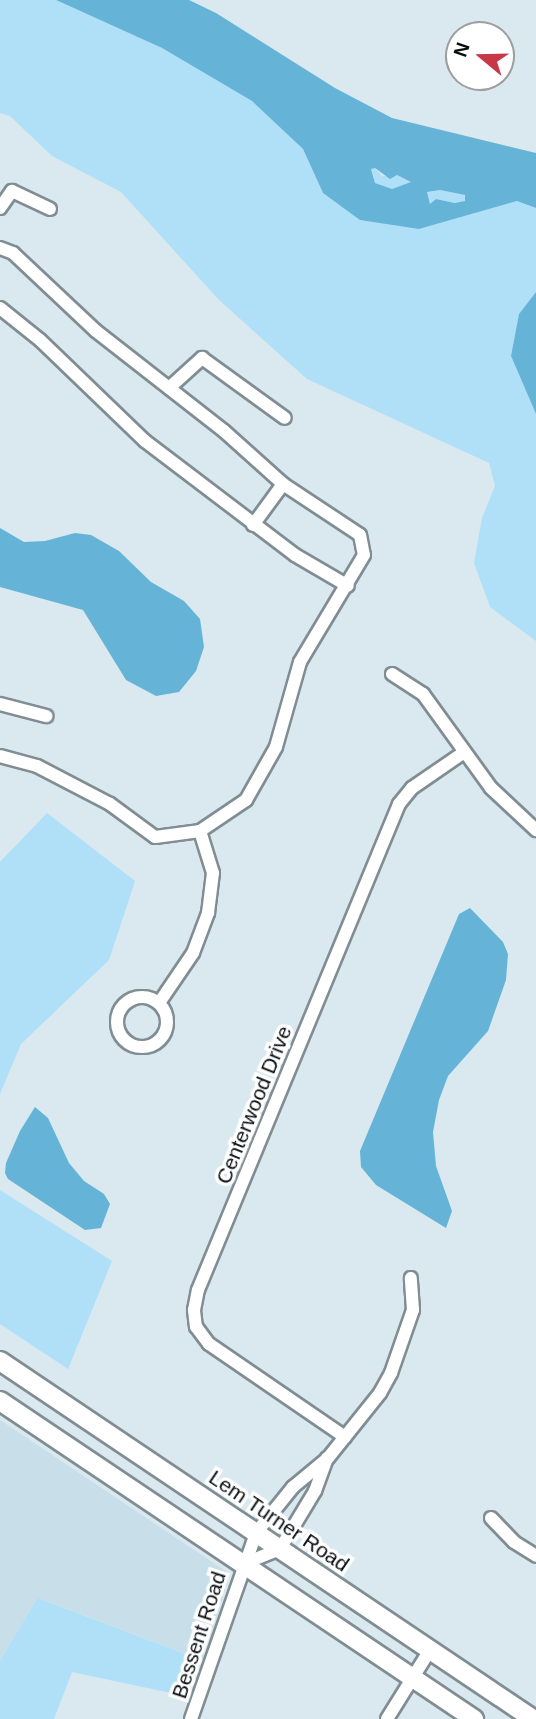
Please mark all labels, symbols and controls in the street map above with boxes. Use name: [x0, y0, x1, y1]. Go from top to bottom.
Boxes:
north arrow: [445, 21, 515, 91]
text: N: [449, 40, 474, 60]
street label: Centerwood Drive: [211, 1022, 297, 1188]
street label: Lem Turner Road: [204, 1465, 354, 1577]
street label: Bessent Road: [167, 1568, 231, 1702]

